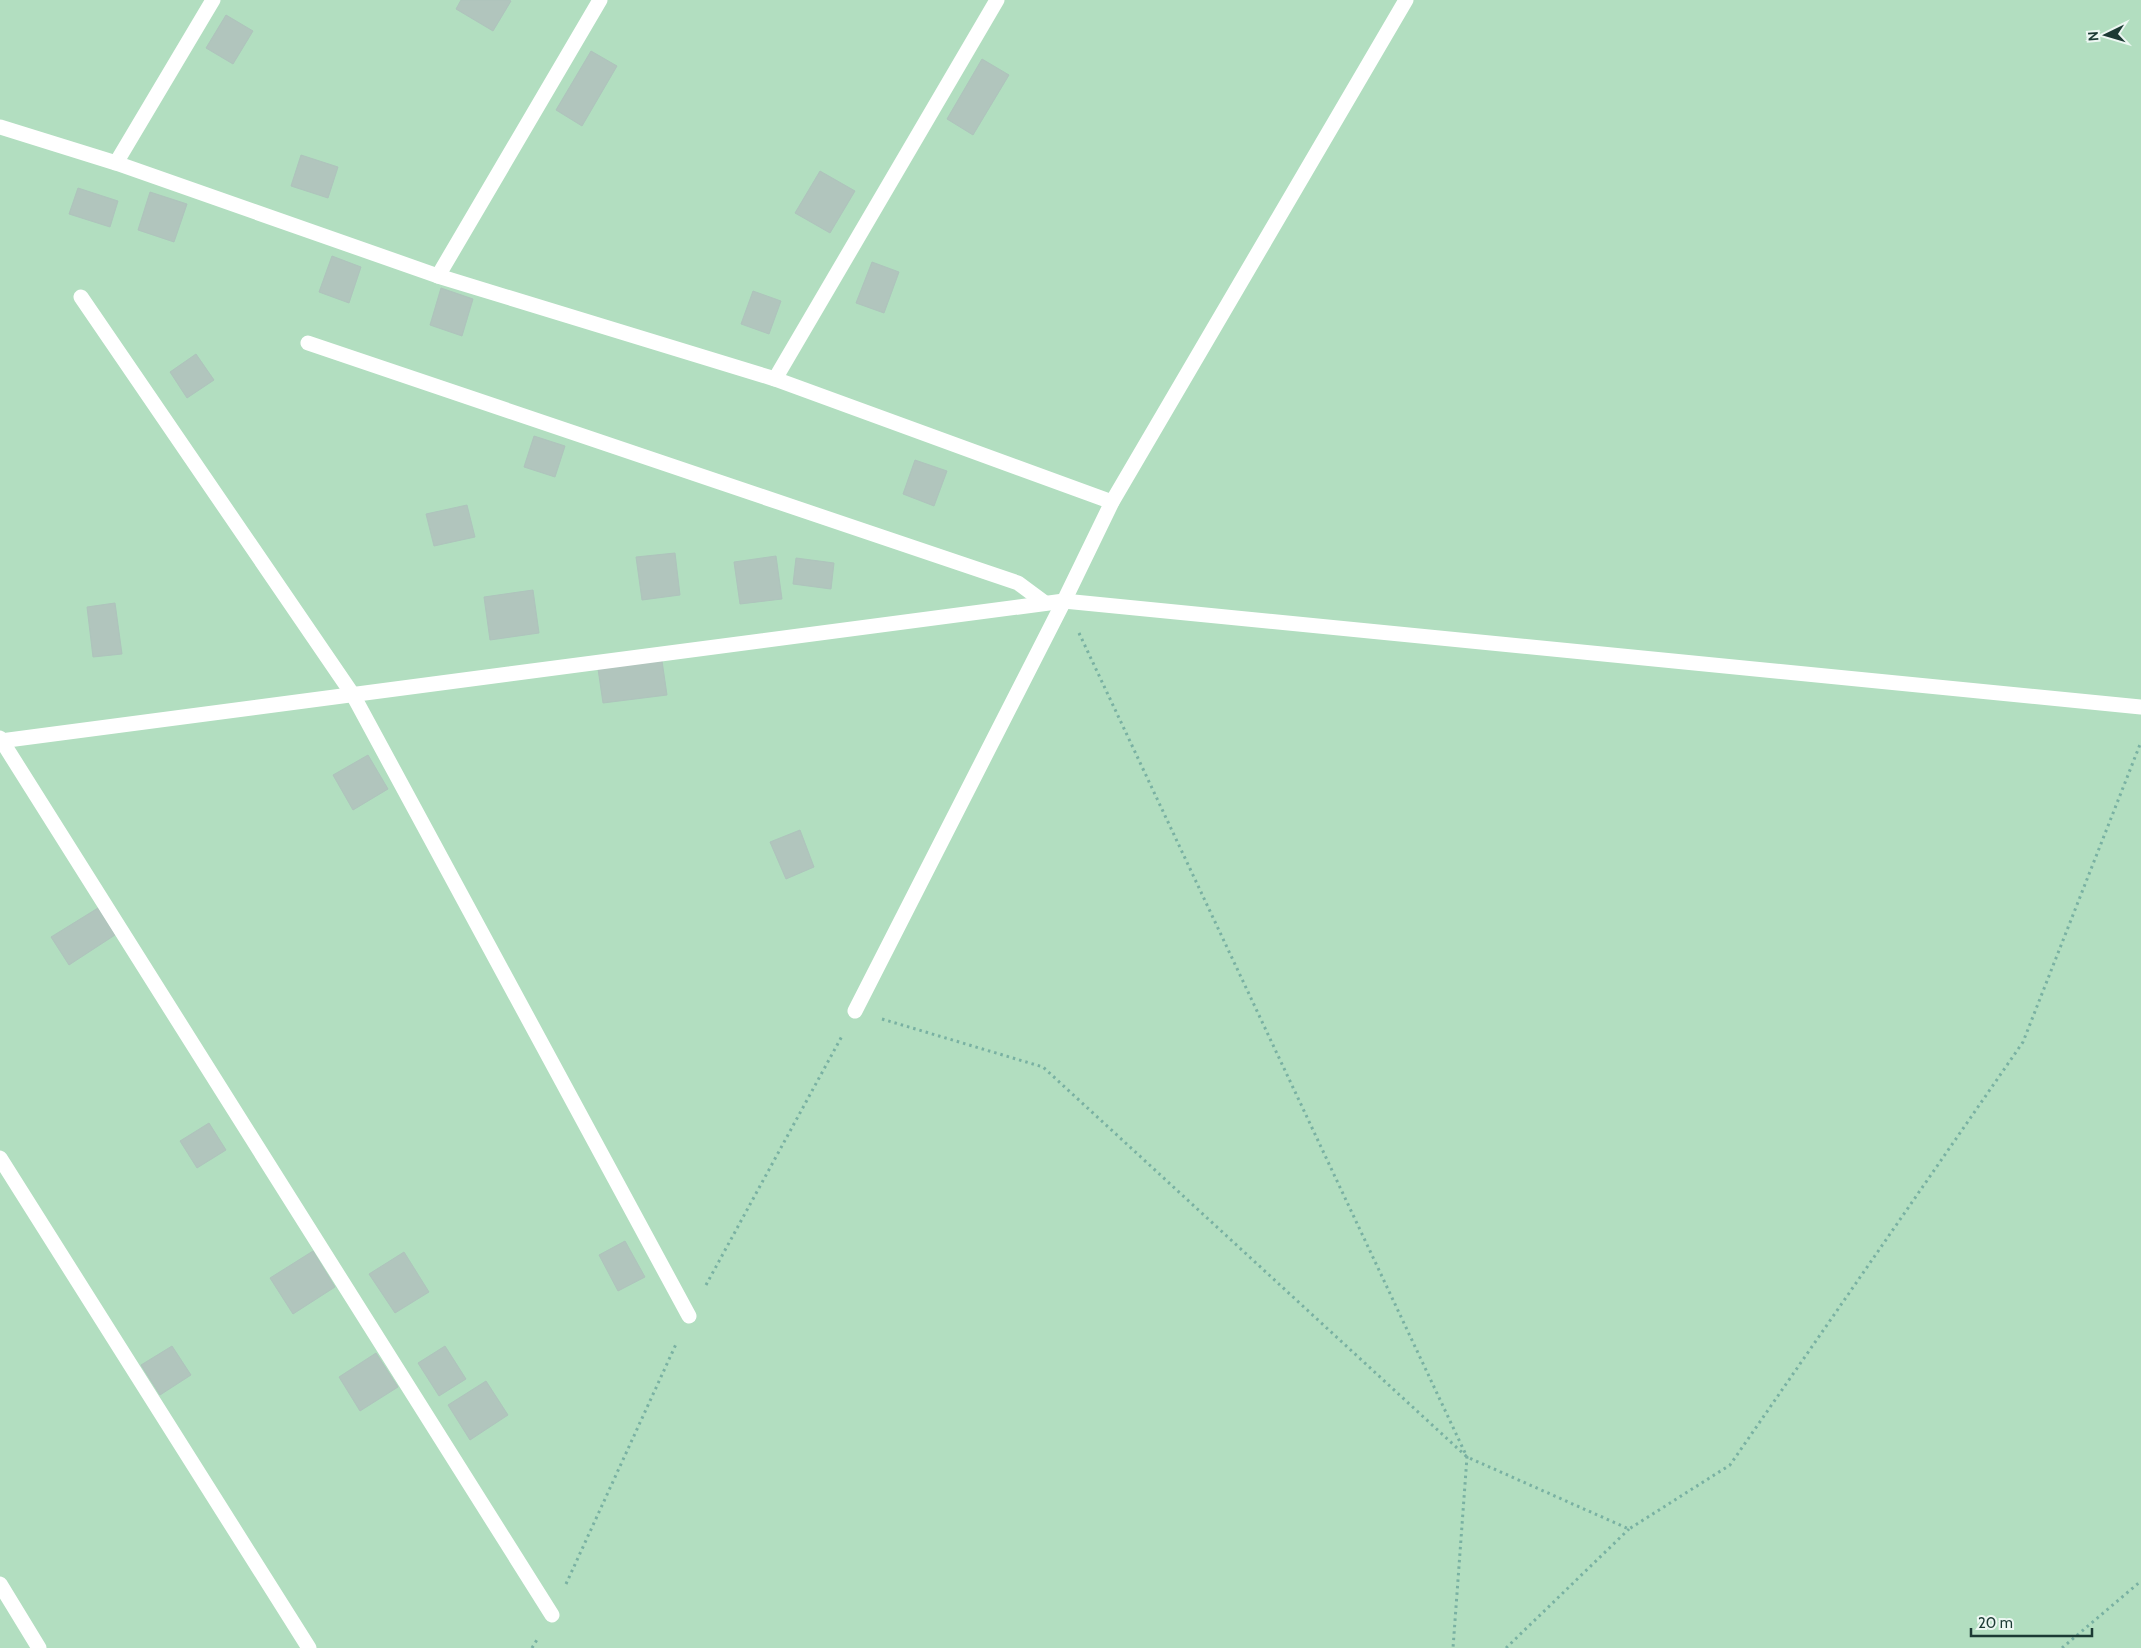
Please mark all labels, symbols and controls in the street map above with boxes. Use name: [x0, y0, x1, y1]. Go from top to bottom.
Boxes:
north arrow: [2081, 10, 2131, 60]
text: N: [2084, 30, 2102, 42]
scale bar: [1971, 1606, 2092, 1638]
text: 20 m: [1978, 1614, 2013, 1632]

